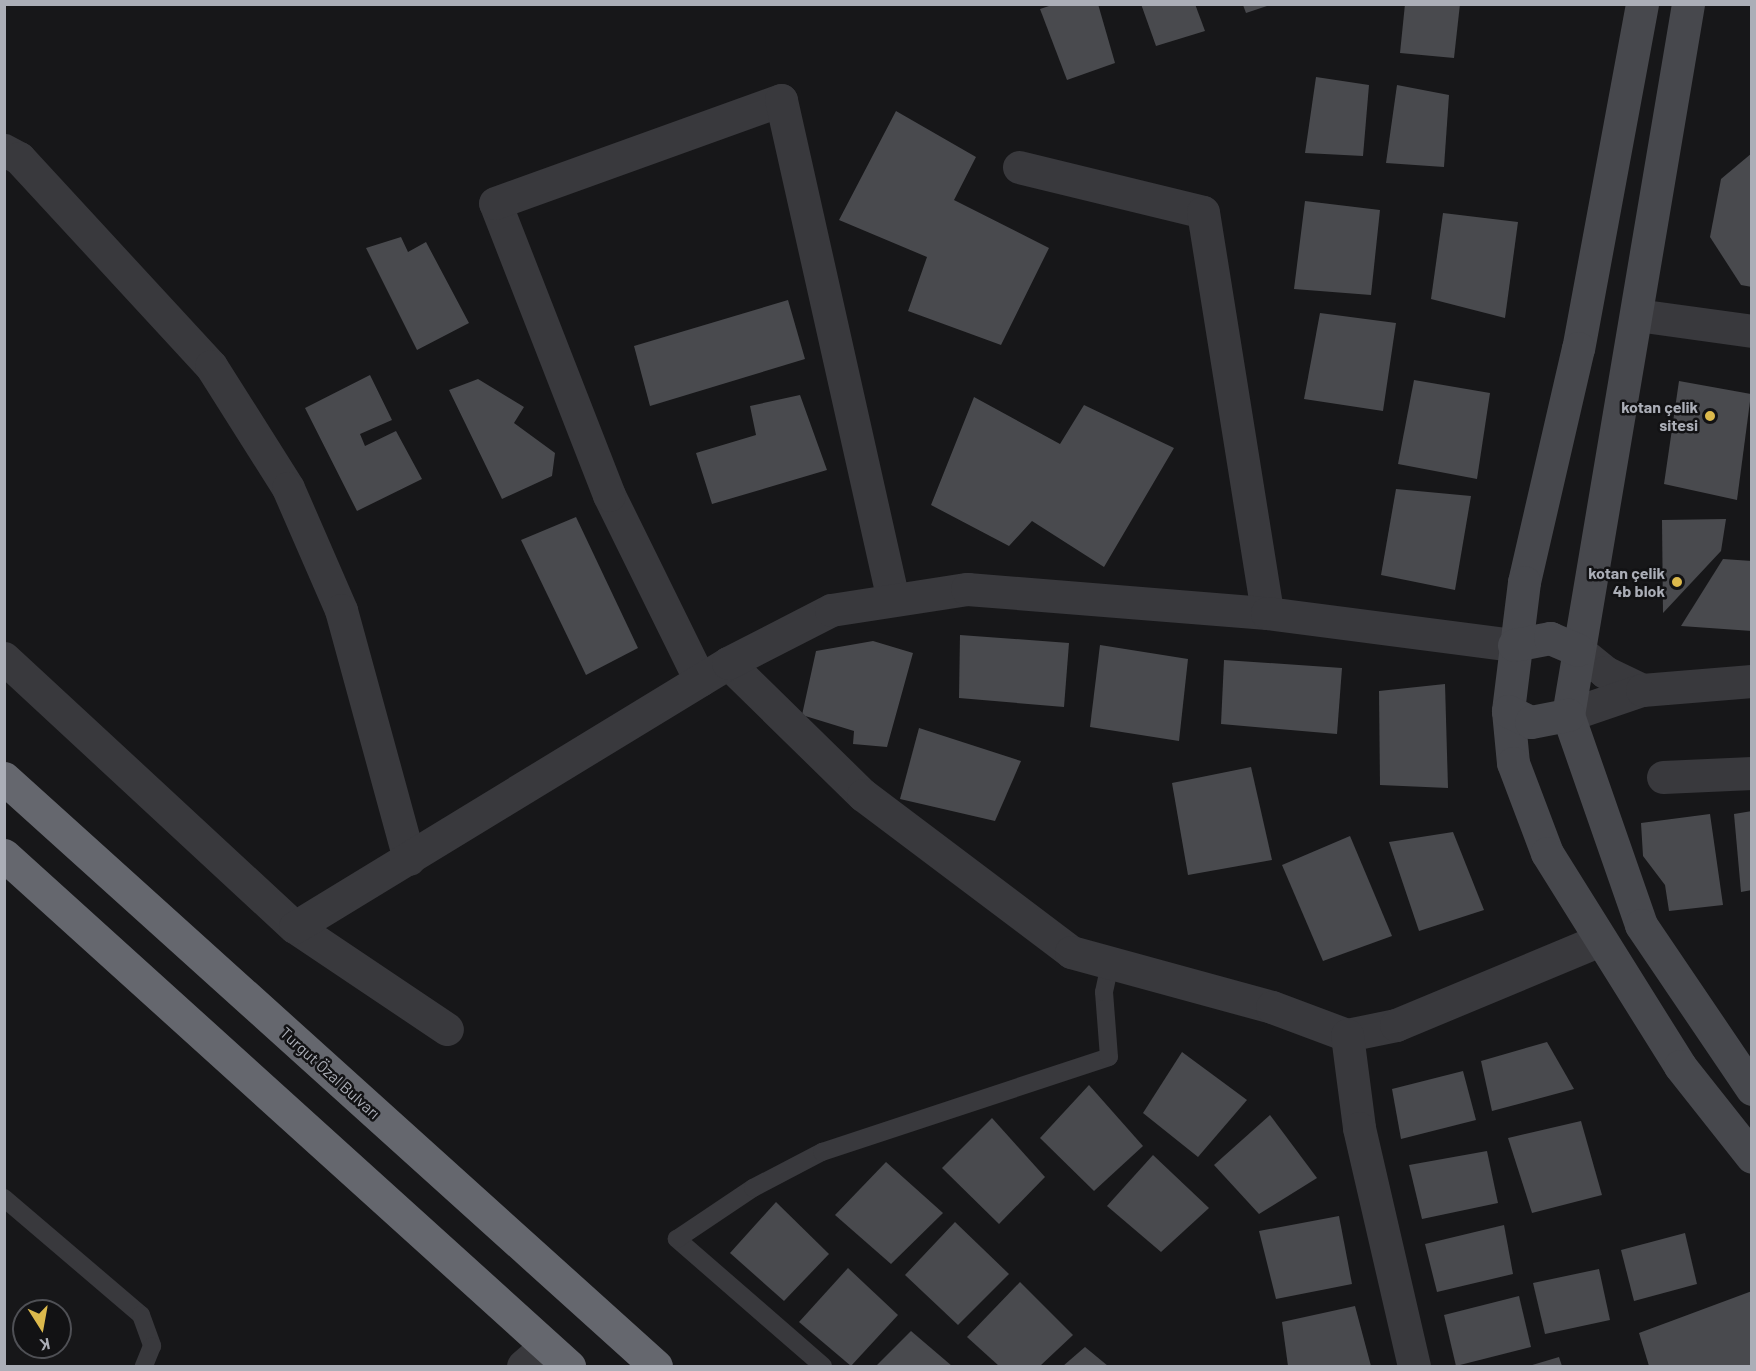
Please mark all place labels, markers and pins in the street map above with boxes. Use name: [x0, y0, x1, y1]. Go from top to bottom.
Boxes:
place label: kotan çelik sitesi: [1621, 397, 1698, 435]
marker: kotan çelik sitesi: [1703, 409, 1717, 423]
place label: kotan çelik 4b blok: [1588, 563, 1665, 601]
marker: kotan çelik 4b blok: [1670, 575, 1684, 589]

